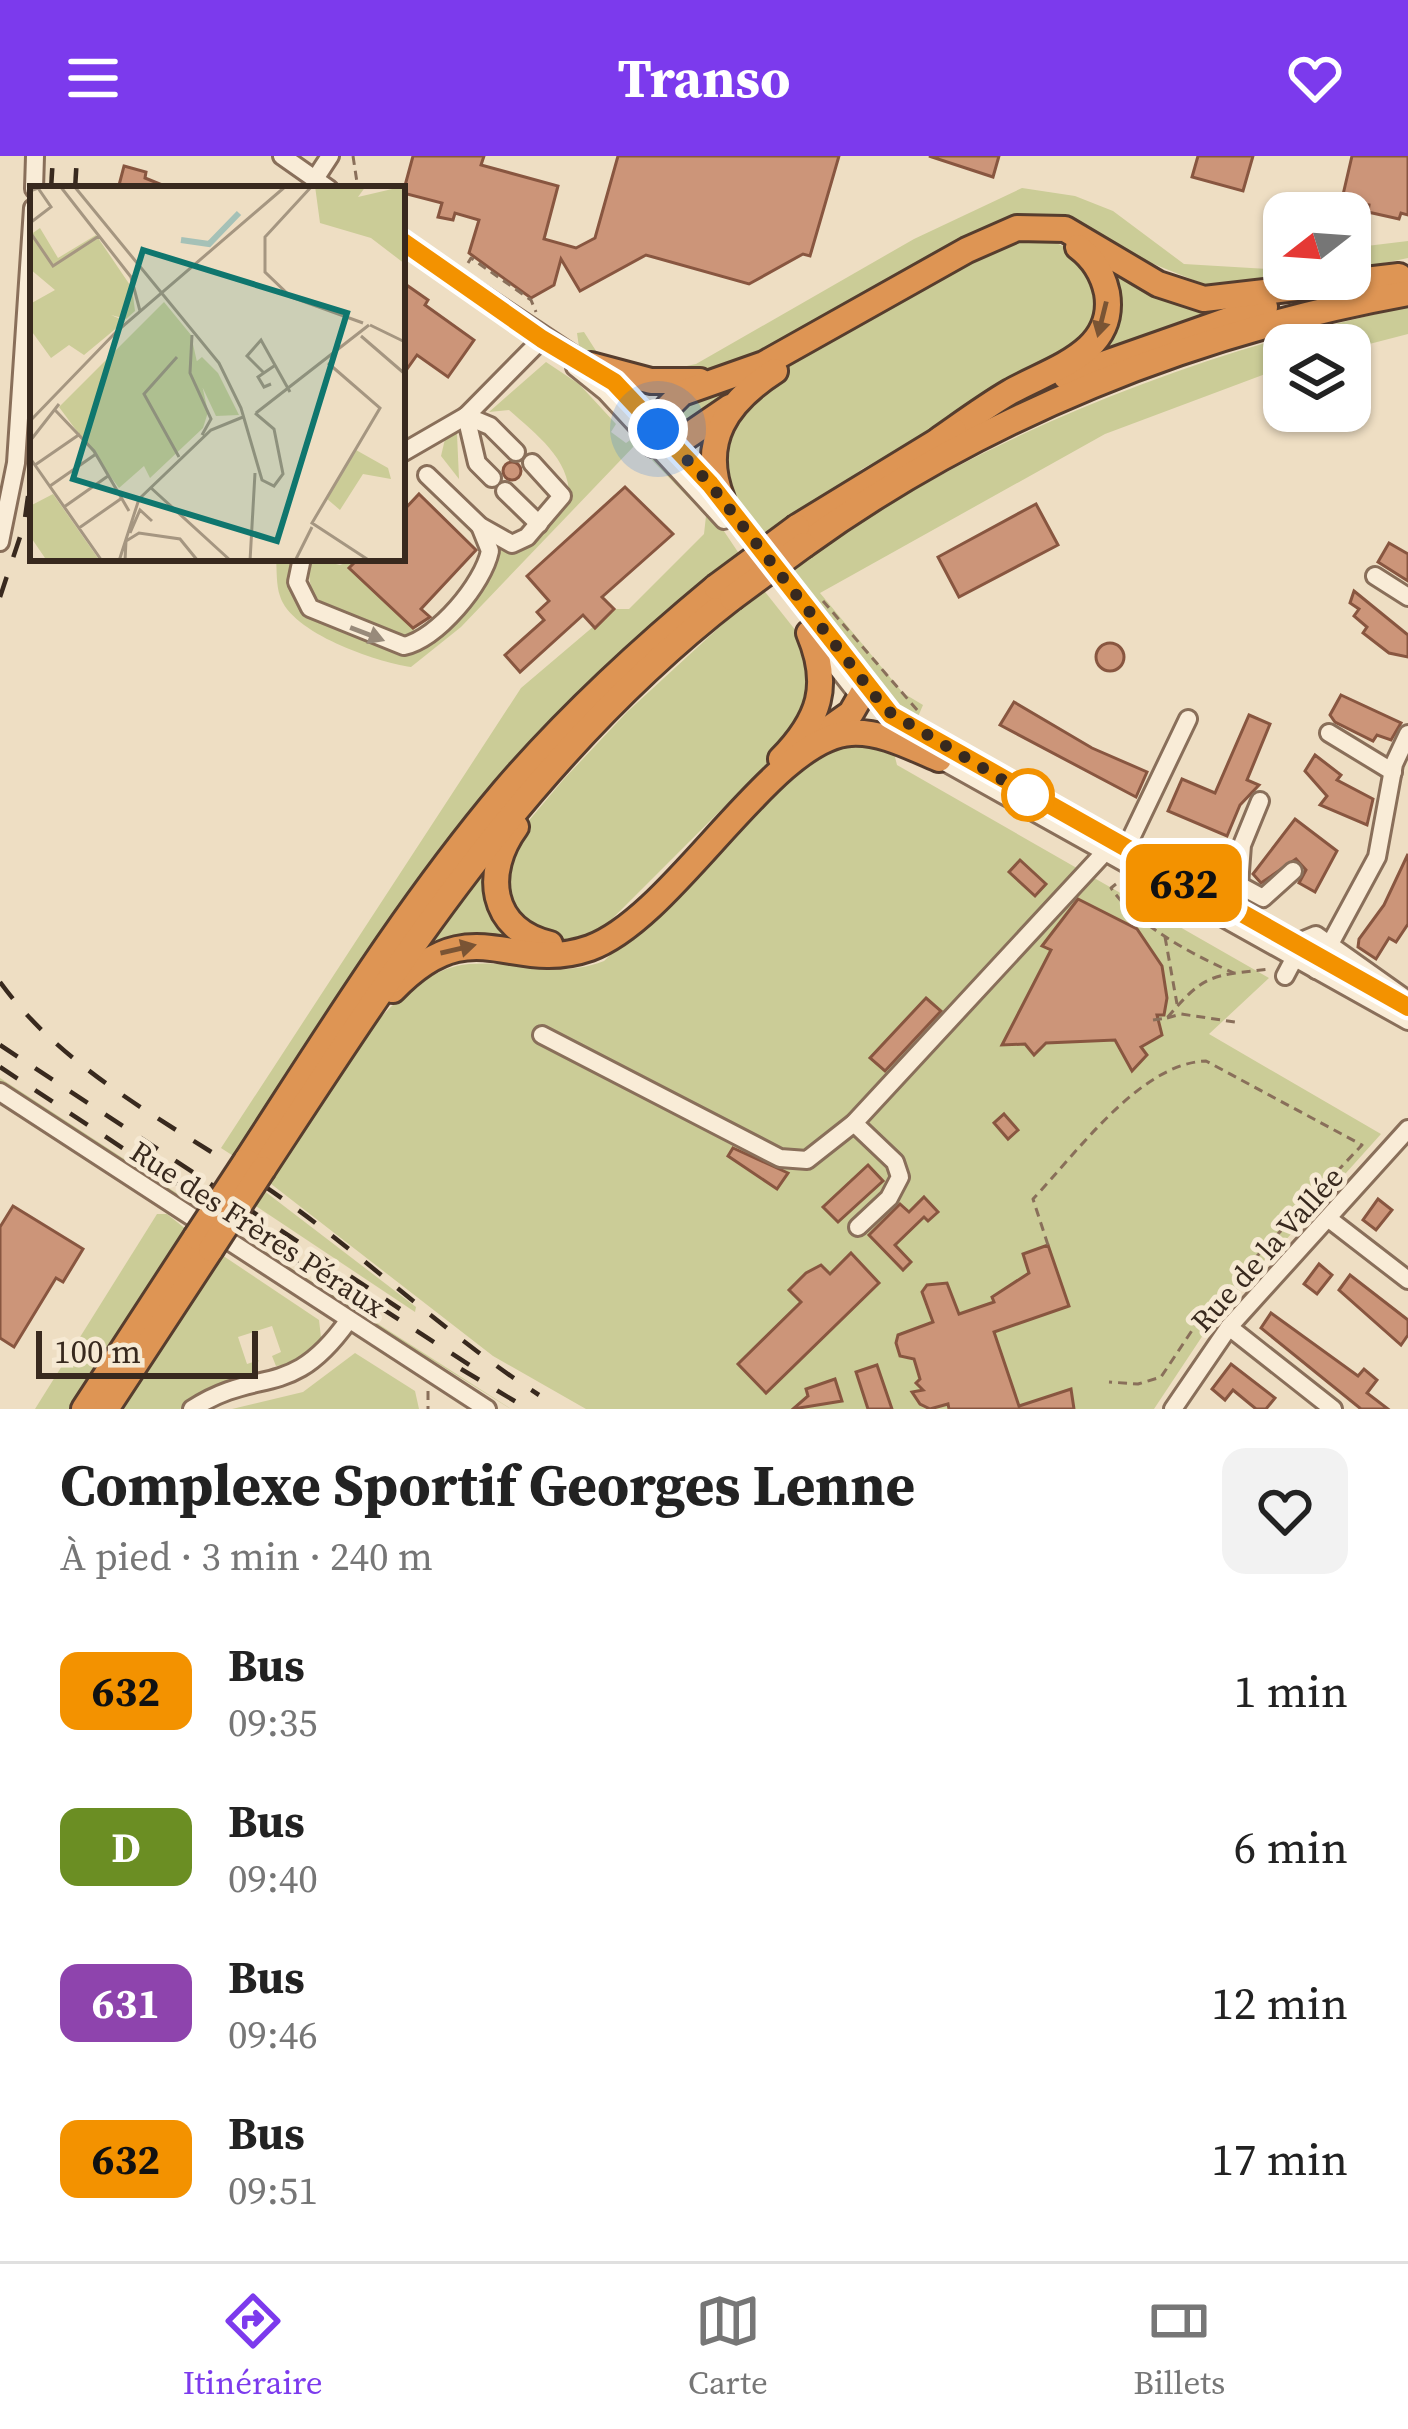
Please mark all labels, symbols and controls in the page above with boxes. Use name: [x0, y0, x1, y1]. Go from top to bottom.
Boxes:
text: Transo: [618, 41, 790, 115]
icon: menu: [60, 45, 126, 111]
icon: heart: [1282, 45, 1348, 111]
inset map: [30, 186, 405, 561]
north arrow: [1263, 192, 1371, 300]
map controls: [1263, 192, 1371, 432]
one-way arrow: [1092, 301, 1111, 338]
button: layers: [1263, 324, 1371, 432]
your location: [628, 399, 688, 459]
one-way arrow: [349, 626, 385, 645]
unlabelled marker: [1003, 770, 1053, 820]
line badge: 632: [1115, 844, 1253, 922]
text: 632: [1150, 854, 1218, 912]
one-way arrow: [440, 939, 477, 958]
street label: Rue des Frères Péraux: [123, 1131, 394, 1327]
street label: Rue de la Vallée: [1182, 1157, 1352, 1341]
scale bar: [36, 1325, 258, 1378]
text: 100 m: [54, 1329, 141, 1374]
text: Complexe Sportif Georges Lenne: [60, 1446, 915, 1524]
button: heart: [1222, 1448, 1348, 1574]
text: À pied · 3 min · 240 m: [60, 1530, 433, 1583]
text: Bus: [228, 1634, 305, 1696]
text: 1 min: [1234, 1660, 1348, 1722]
text: 632: [92, 1662, 160, 1720]
text: 09:35: [228, 1696, 318, 1749]
text: Bus: [228, 1790, 305, 1852]
text: 6 min: [1234, 1816, 1348, 1878]
text: D: [111, 1818, 141, 1876]
text: 09:40: [228, 1852, 318, 1905]
text: Bus: [228, 1946, 305, 2008]
text: 12 min: [1211, 1972, 1348, 2034]
text: 631: [92, 1974, 160, 2032]
text: 09:46: [228, 2008, 318, 2061]
text: Bus: [228, 2102, 305, 2164]
text: 17 min: [1211, 2128, 1348, 2190]
text: 632: [92, 2130, 160, 2188]
text: 09:51: [228, 2164, 318, 2217]
tab: Itinéraire: [183, 2288, 323, 2405]
tab: Carte: [688, 2288, 768, 2405]
tab: Billets: [1133, 2288, 1225, 2405]

